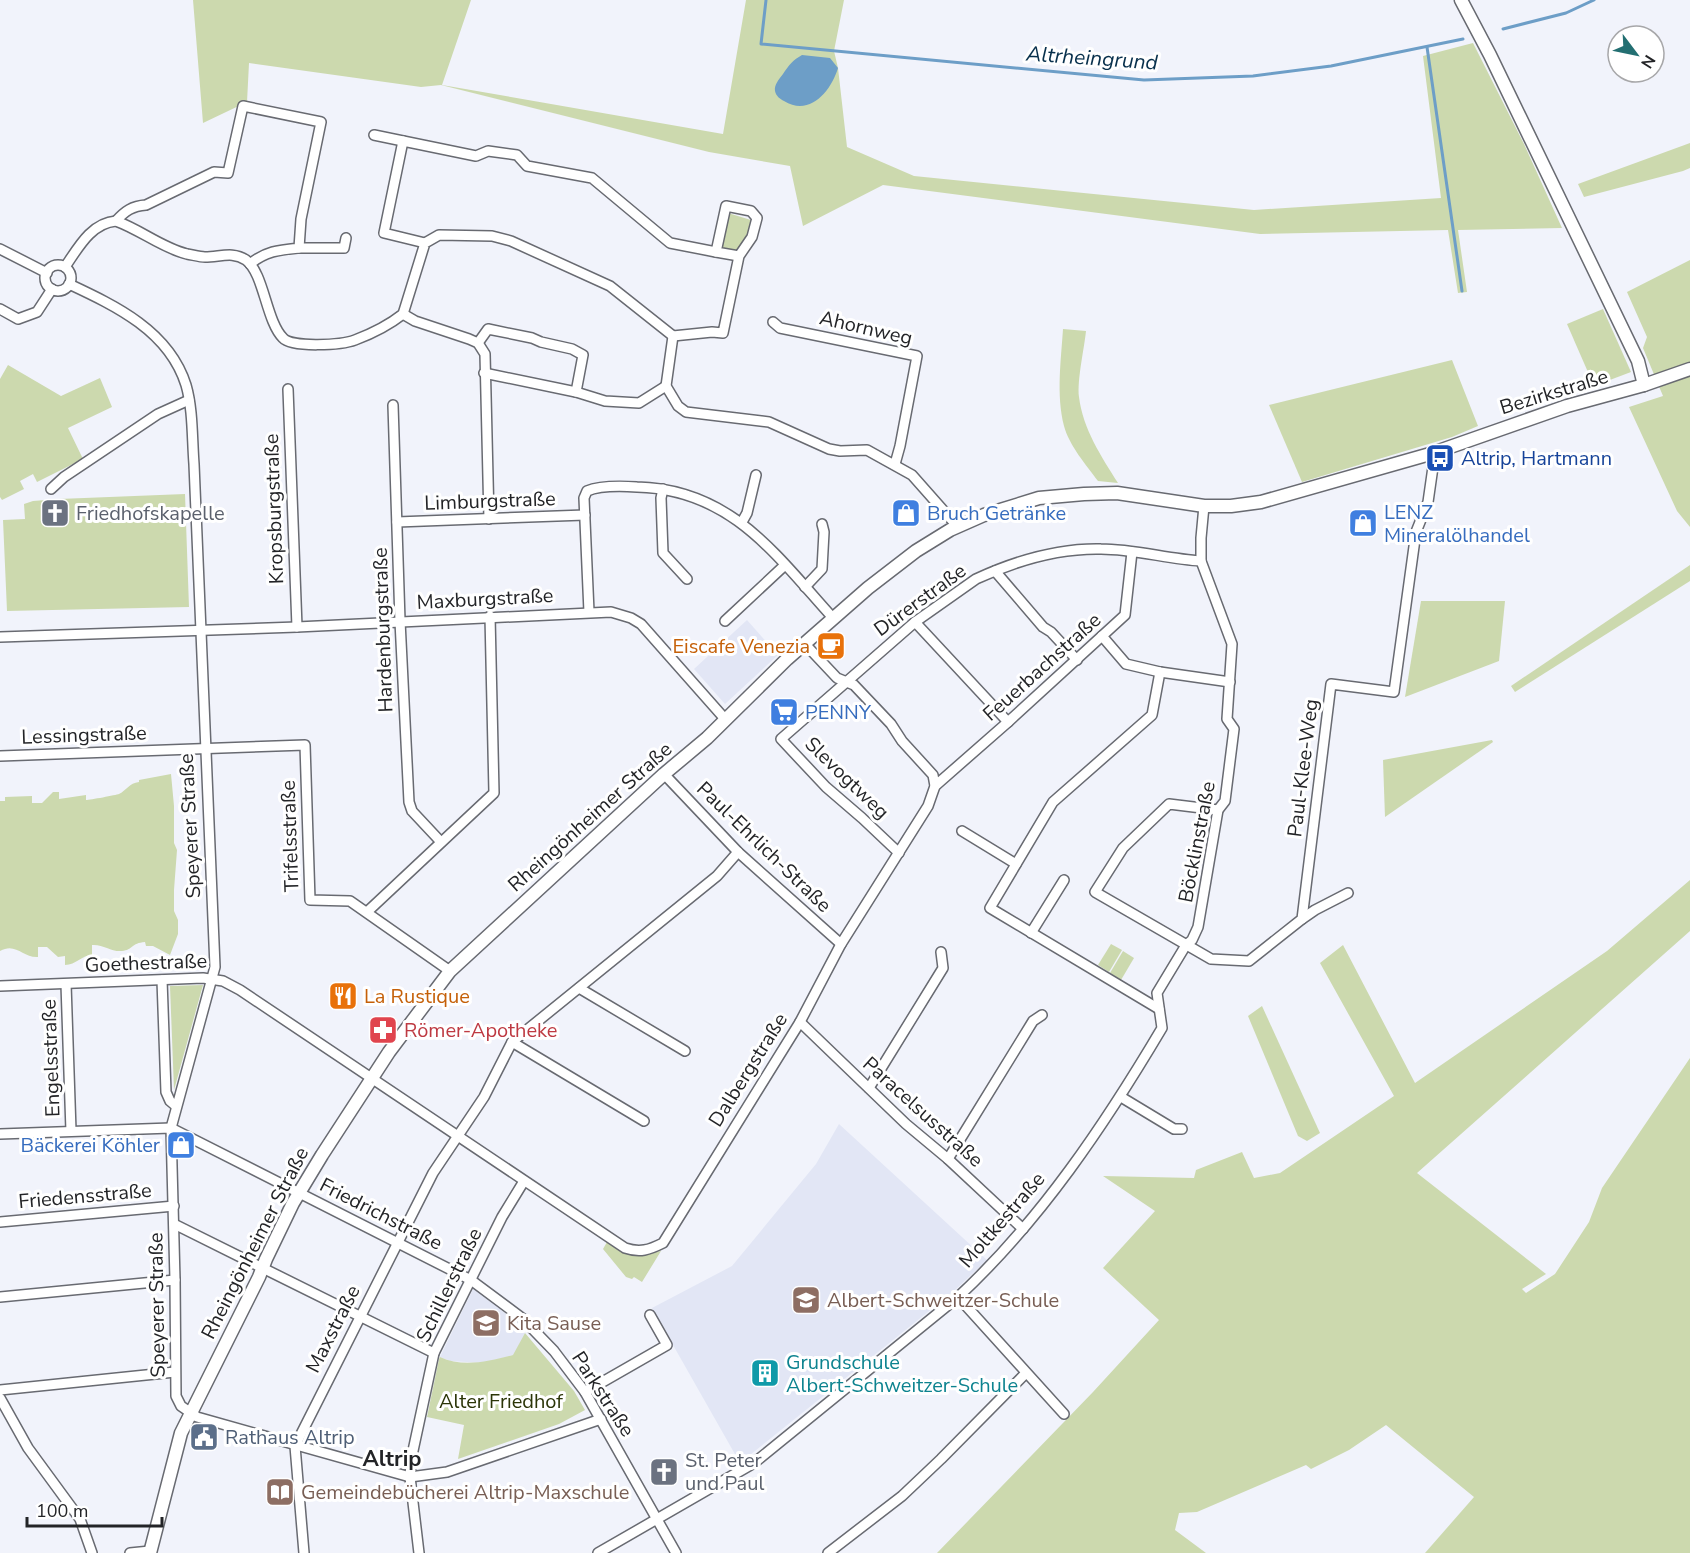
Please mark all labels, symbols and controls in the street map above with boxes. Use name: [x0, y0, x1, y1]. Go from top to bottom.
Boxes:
north arrow: [1606, 24, 1666, 84]
water label: Altrheingrund: [1024, 39, 1160, 77]
text: N: [1635, 51, 1660, 72]
street label: Ahornweg: [817, 304, 915, 352]
street label: Bezirkstraße: [1496, 363, 1612, 421]
street label: Kropsburgstraße: [258, 433, 290, 585]
bus stop icon: Altrip, Hartmann: [1424, 442, 1456, 474]
place label: Altrip, Hartmann: [1461, 445, 1612, 472]
street label: Limburgstraße: [424, 485, 556, 517]
church icon: Friedhofskapelle: [39, 497, 71, 529]
shop icon: Bruch Getränke: [890, 497, 922, 529]
place label: LENZ Mineralölhandel: [1384, 499, 1530, 549]
place label: Friedhofskapelle: [76, 500, 225, 527]
place label: Bruch Getränke: [927, 500, 1066, 527]
shop icon: LENZ Mineralölhandel: [1347, 507, 1379, 539]
street label: Hardenburgstraße: [367, 547, 399, 713]
street label: Dürerstraße: [868, 557, 972, 643]
street label: Maxburgstraße: [416, 582, 554, 616]
street label: Feuerbachstraße: [977, 607, 1107, 727]
cafe icon: Eiscafe Venezia: [815, 630, 847, 662]
place label: Eiscafe Venezia: [672, 633, 810, 660]
supermarket icon: PENNY: [768, 696, 800, 728]
street label: Paul-Klee-Weg: [1281, 697, 1325, 839]
place label: PENNY: [805, 699, 872, 726]
street label: Lessingstraße: [21, 719, 147, 751]
street label: Slevogtweg: [799, 731, 895, 825]
street label: Rheingönheimer Straße: [502, 736, 678, 898]
street label: Speyerer Straße: [173, 753, 207, 899]
street label: Paul-Ehrlich-Straße: [691, 776, 837, 918]
street label: Böcklinstraße: [1172, 779, 1222, 905]
street label: Trifelsstraße: [275, 780, 305, 892]
street label: Goethestraße: [84, 947, 208, 979]
restaurant icon: La Rustique: [327, 980, 359, 1012]
place label: La Rustique: [364, 983, 470, 1010]
street label: Engelsstraße: [35, 999, 67, 1117]
street label: Dalbergstraße: [702, 1008, 794, 1132]
pharmacy icon: Römer-Apotheke: [367, 1014, 399, 1046]
place label: Römer-Apotheke: [404, 1017, 558, 1044]
street label: Paracelsusstraße: [857, 1051, 989, 1173]
shop icon: Bäckerei Köhler: [165, 1129, 197, 1161]
place label: Bäckerei Köhler: [20, 1132, 160, 1159]
street label: Rheingönheimer Straße: [195, 1142, 315, 1344]
street label: Moltkestraße: [953, 1166, 1051, 1274]
street label: Friedrichstraße: [315, 1171, 447, 1257]
street label: Friedensstraße: [17, 1177, 153, 1215]
street label: Schillerstraße: [410, 1223, 488, 1347]
street label: Speyerer Straße: [142, 1232, 172, 1378]
street label: Maxstraße: [299, 1280, 367, 1378]
school or university icon: Albert-Schweitzer-Schule: [790, 1284, 822, 1316]
place label: Albert-Schweitzer-Schule: [827, 1287, 1059, 1314]
school or university icon: Kita Sause: [470, 1307, 502, 1339]
place label: Kita Sause: [507, 1310, 601, 1337]
street label: Parkstraße: [565, 1346, 641, 1442]
place label: Grundschule Albert-Schweitzer-Schule: [786, 1349, 1018, 1399]
building icon: Grundschule Albert-Schweitzer-Schule: [749, 1357, 781, 1389]
park label: Alter Friedhof: [439, 1388, 563, 1415]
public building icon: Rathaus Altrip: [188, 1421, 220, 1453]
place label: Rathaus Altrip: [225, 1424, 355, 1451]
district label: Altrip: [363, 1444, 421, 1474]
place label: St. Peter und Paul: [685, 1447, 764, 1497]
church icon: St. Peter und Paul: [648, 1456, 680, 1488]
library icon: Gemeindebücherei Altrip-Maxschule: [264, 1476, 296, 1508]
place label: Gemeindebücherei Altrip-Maxschule: [301, 1479, 629, 1506]
scale bar: [27, 1490, 162, 1528]
text: 100 m: [36, 1499, 88, 1523]

